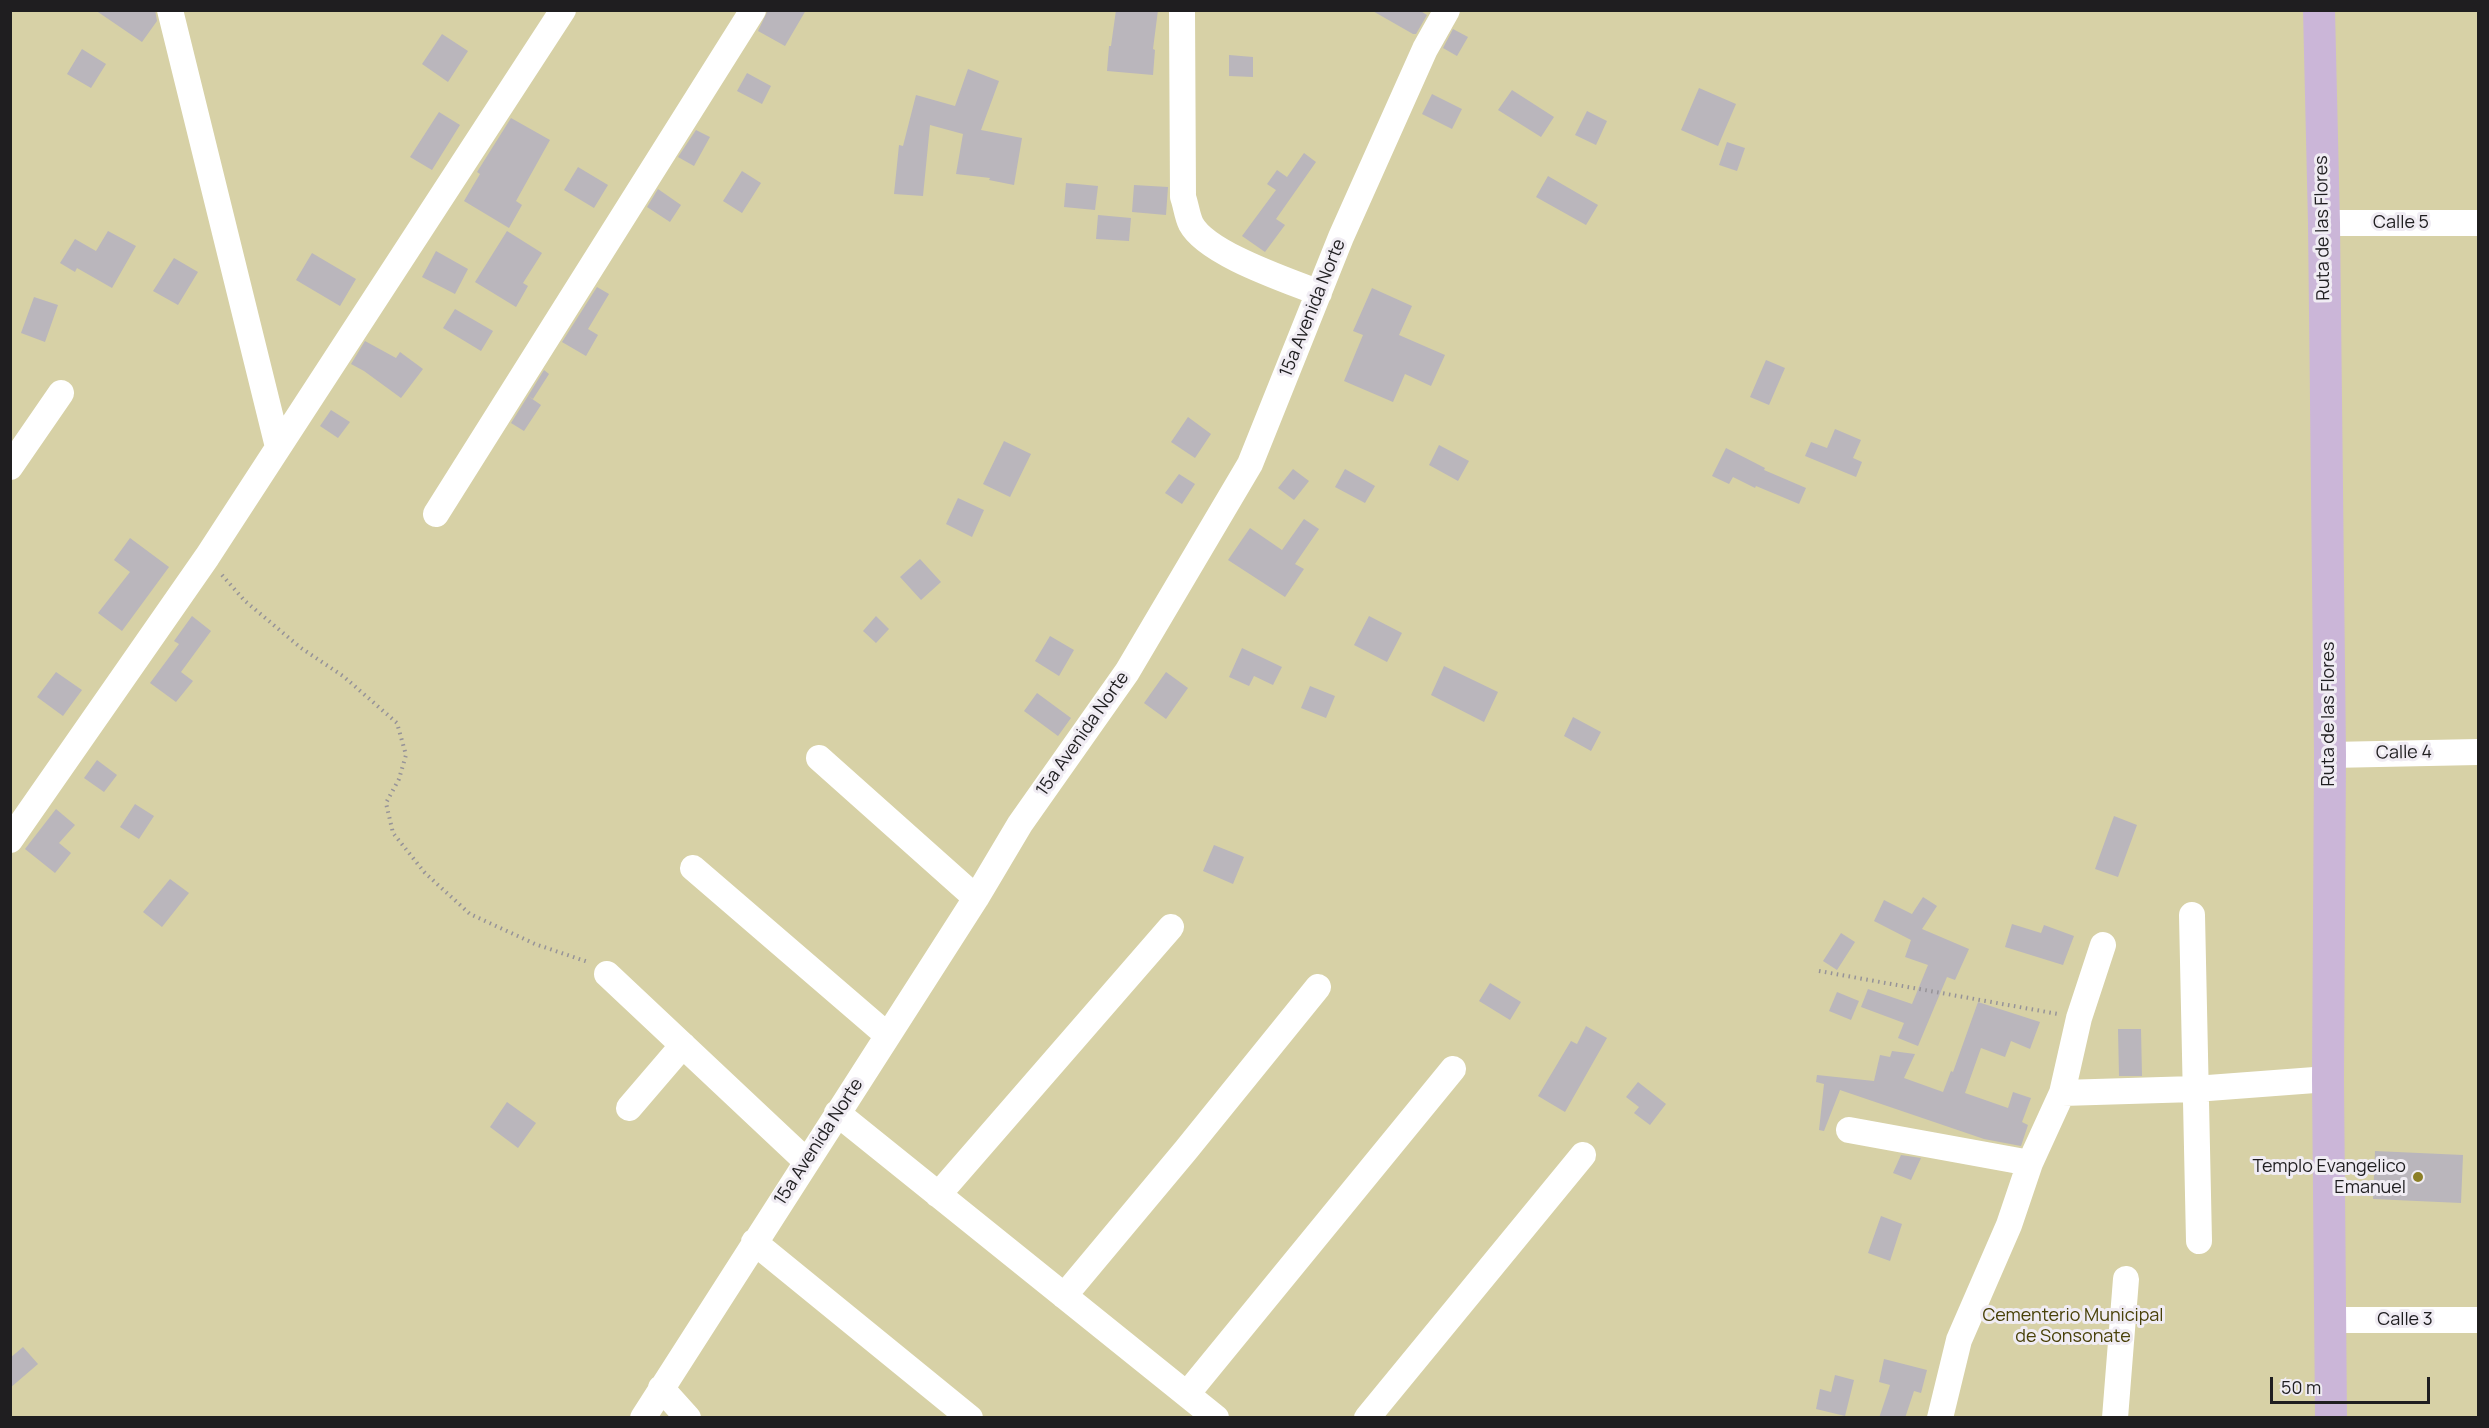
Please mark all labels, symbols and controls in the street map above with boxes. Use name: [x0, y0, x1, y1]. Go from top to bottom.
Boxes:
street label: Ruta de las Flores: [2311, 155, 2335, 301]
street label: Calle 5: [2373, 212, 2429, 234]
street label: 15a Avenida Norte: [1276, 236, 1350, 380]
street label: Ruta de las Flores: [2318, 641, 2340, 787]
street label: 15a Avenida Norte: [1032, 668, 1134, 800]
street label: Calle 4: [2376, 742, 2432, 764]
street label: 15a Avenida Norte: [770, 1075, 868, 1209]
place label: Templo Evangelico Emanuel: [2253, 1156, 2406, 1198]
marker: Templo Evangelico Emanuel: [2411, 1170, 2425, 1184]
park label: Cementerio Municipal de Sonsonate: [1982, 1305, 2164, 1348]
street label: Calle 3: [2377, 1309, 2433, 1331]
scale bar: [2273, 1365, 2434, 1403]
text: 50 m: [2281, 1375, 2321, 1399]

